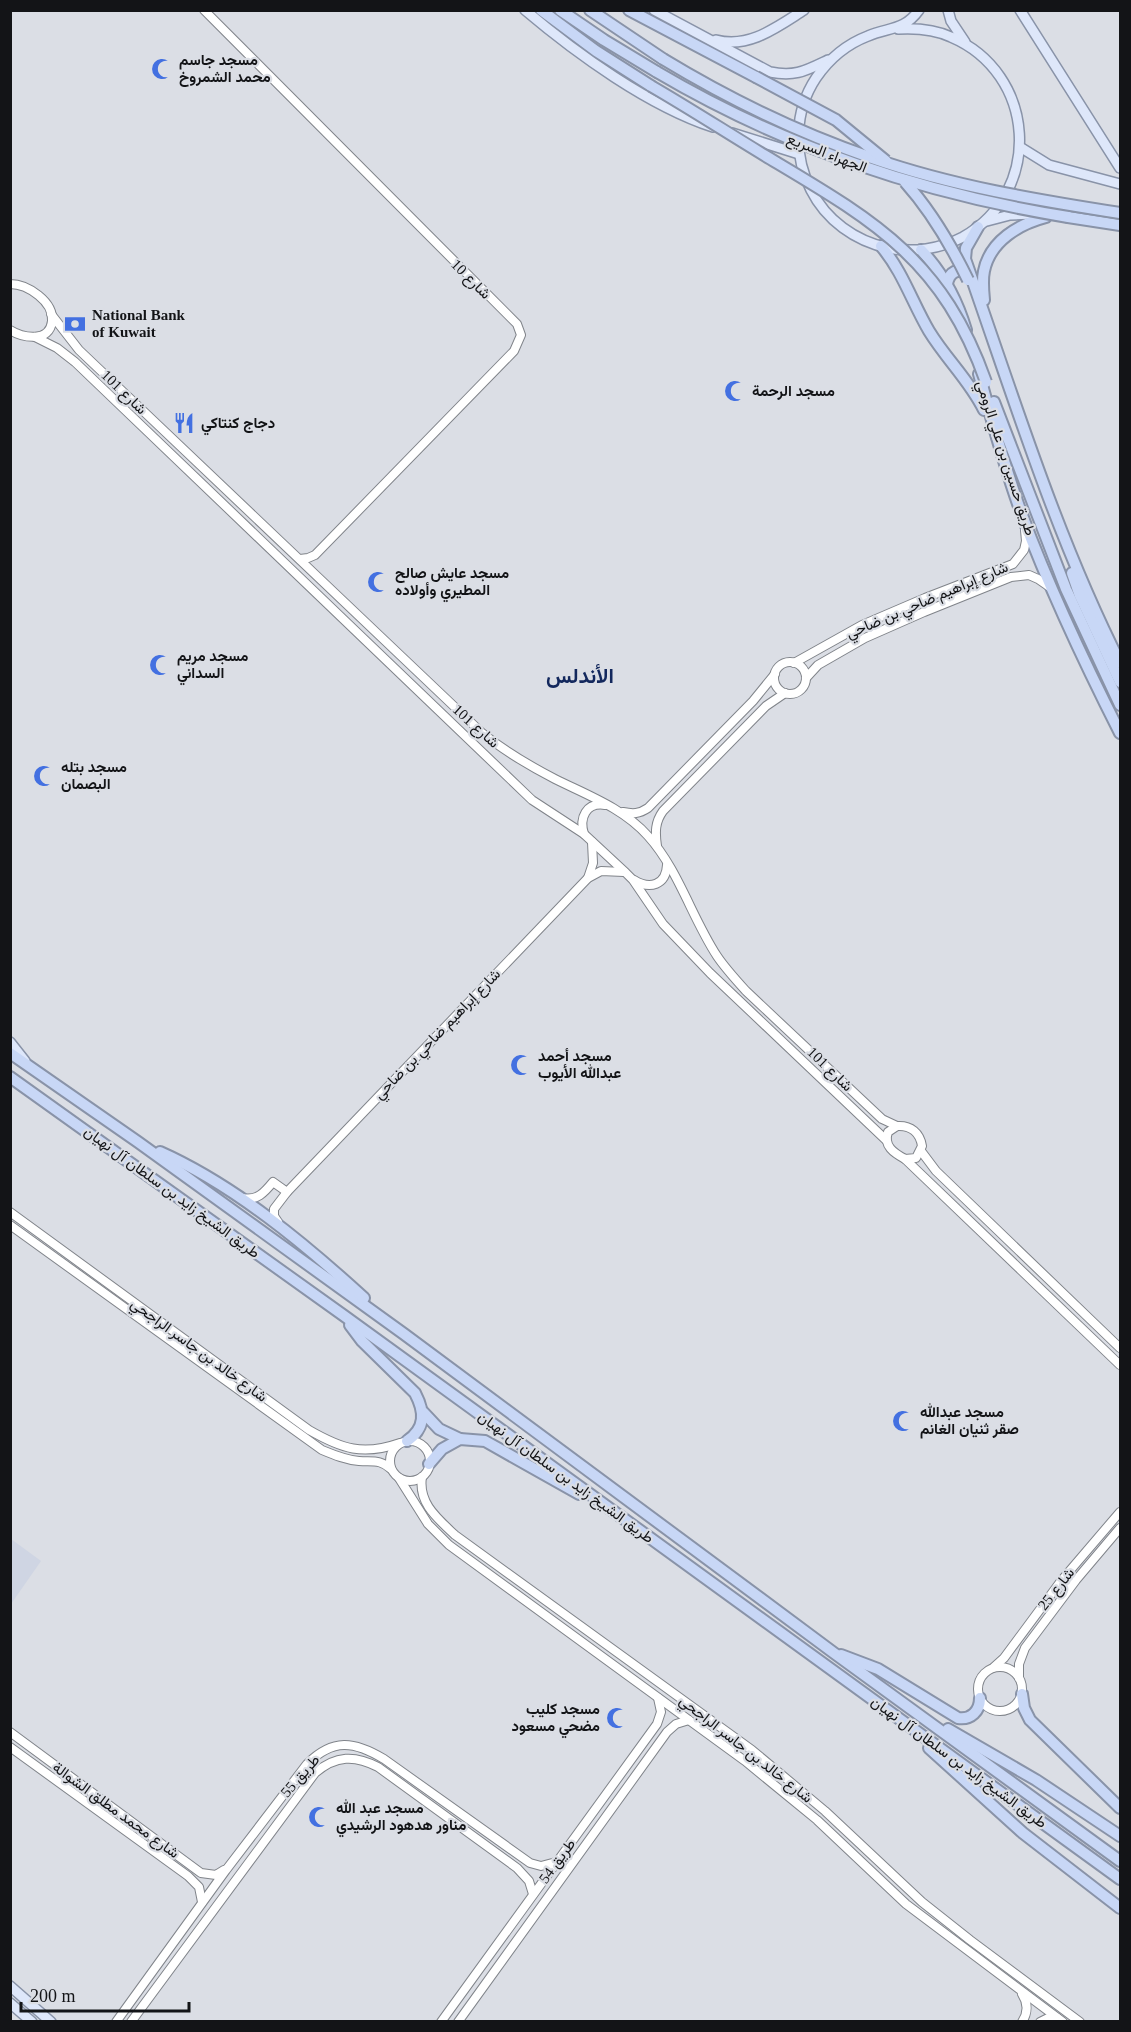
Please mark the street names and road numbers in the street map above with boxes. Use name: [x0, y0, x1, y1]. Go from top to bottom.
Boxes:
street label: الجهراء السريع: [784, 130, 869, 178]
street label: شارع 10: [446, 256, 494, 304]
street label: شارع 101: [96, 367, 150, 420]
street label: طريق حسين بن علي الرومي: [969, 379, 1039, 539]
street label: شارع إبراهيم ضاحي بن ضاحي: [844, 558, 1013, 646]
street label: شارع 101: [448, 701, 502, 753]
street label: شارع إبراهيم ضاحي بن ضاحي: [371, 966, 507, 1106]
street label: شارع 101: [802, 1044, 856, 1097]
street label: طريق الشيخ زايد بن سلطان آل نهيان: [79, 1123, 263, 1264]
street label: شارع خالد بن جاسر الراجحي: [125, 1295, 270, 1409]
street label: طريق الشيخ زايد بن سلطان آل نهيان: [473, 1408, 657, 1549]
street label: شارع 25: [1035, 1565, 1080, 1615]
street label: شارع خالد بن جاسر الراجحي: [673, 1692, 816, 1810]
street label: طريق الشيخ زايد بن سلطان آل نهيان: [866, 1693, 1050, 1834]
street label: طريق 55: [277, 1752, 324, 1802]
street label: شارع محمد مطلق الشوالة: [48, 1759, 182, 1864]
street label: طريق 54: [536, 1836, 580, 1887]

